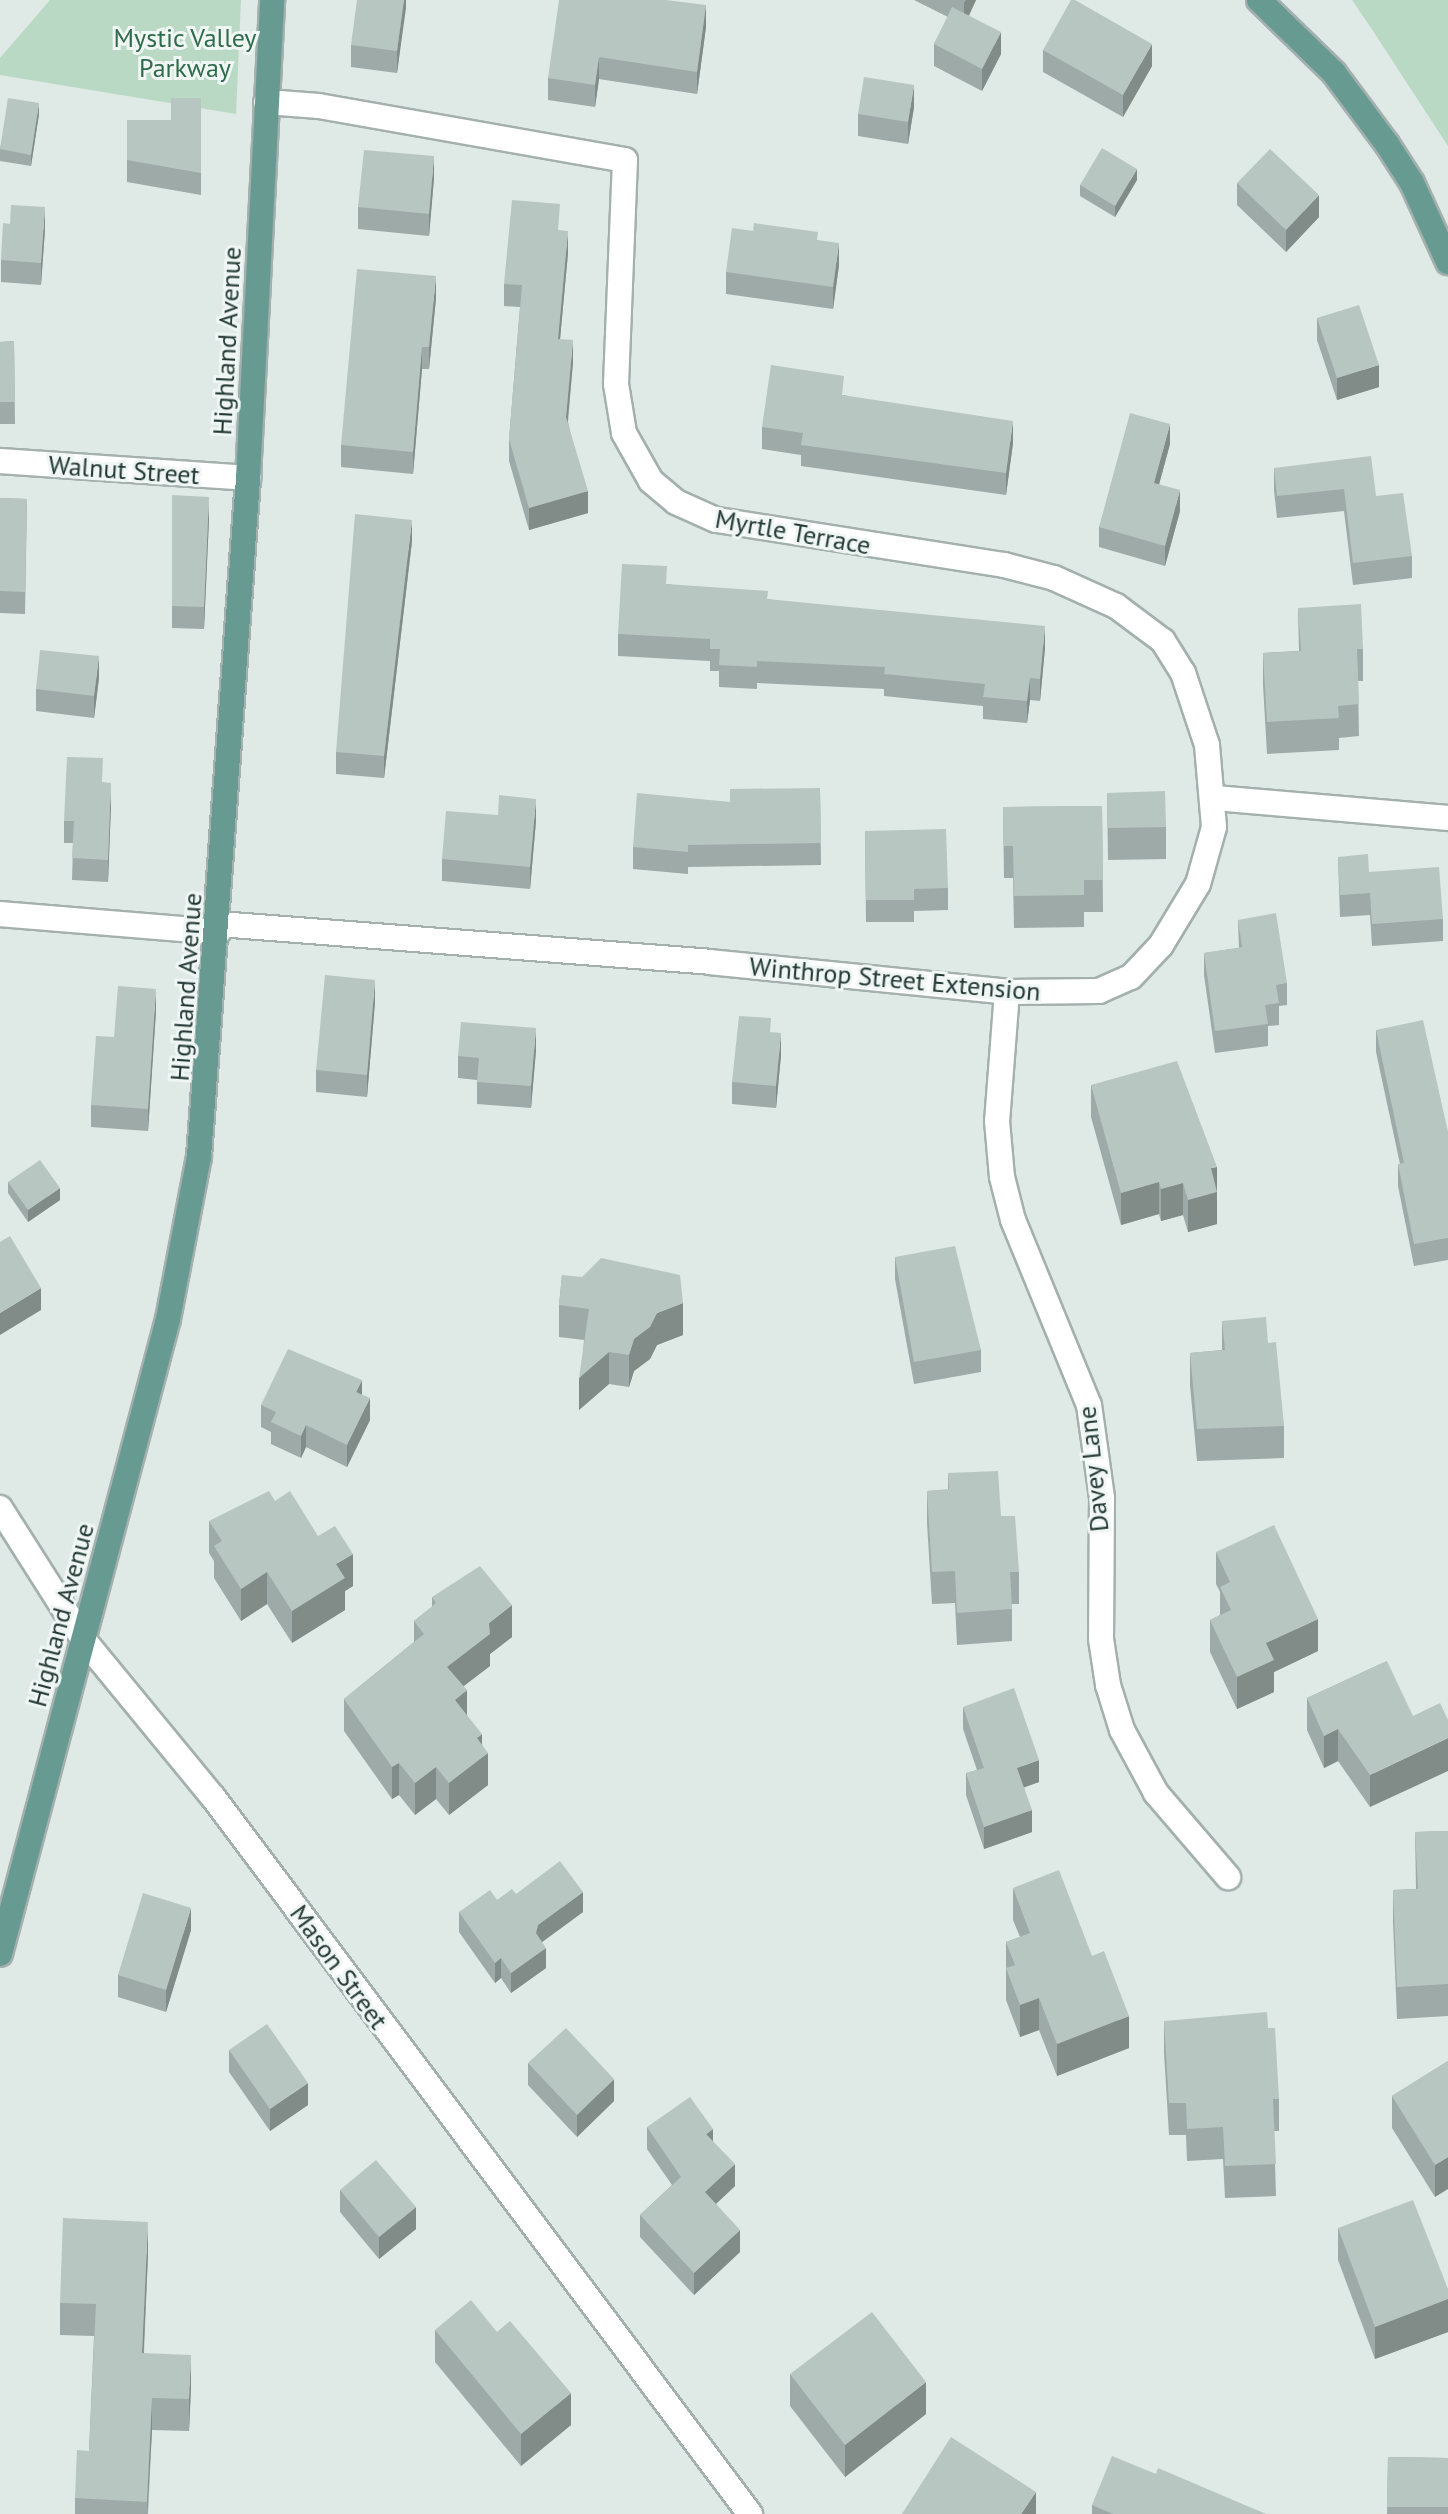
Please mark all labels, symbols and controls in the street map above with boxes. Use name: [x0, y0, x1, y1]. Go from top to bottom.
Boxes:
park label: Mystic Valley Parkway: [113, 22, 257, 84]
street label: Highland Avenue: [206, 246, 248, 436]
street label: Walnut Street: [47, 449, 201, 491]
street label: Myrtle Terrace: [712, 503, 874, 561]
street label: Highland Avenue: [164, 891, 208, 1083]
street label: Winthrop Street Extension: [748, 951, 1042, 1007]
street label: Davey Lane: [1071, 1404, 1115, 1534]
street label: Highland Avenue: [21, 1519, 101, 1711]
street label: Mason Street: [283, 1899, 395, 2035]

